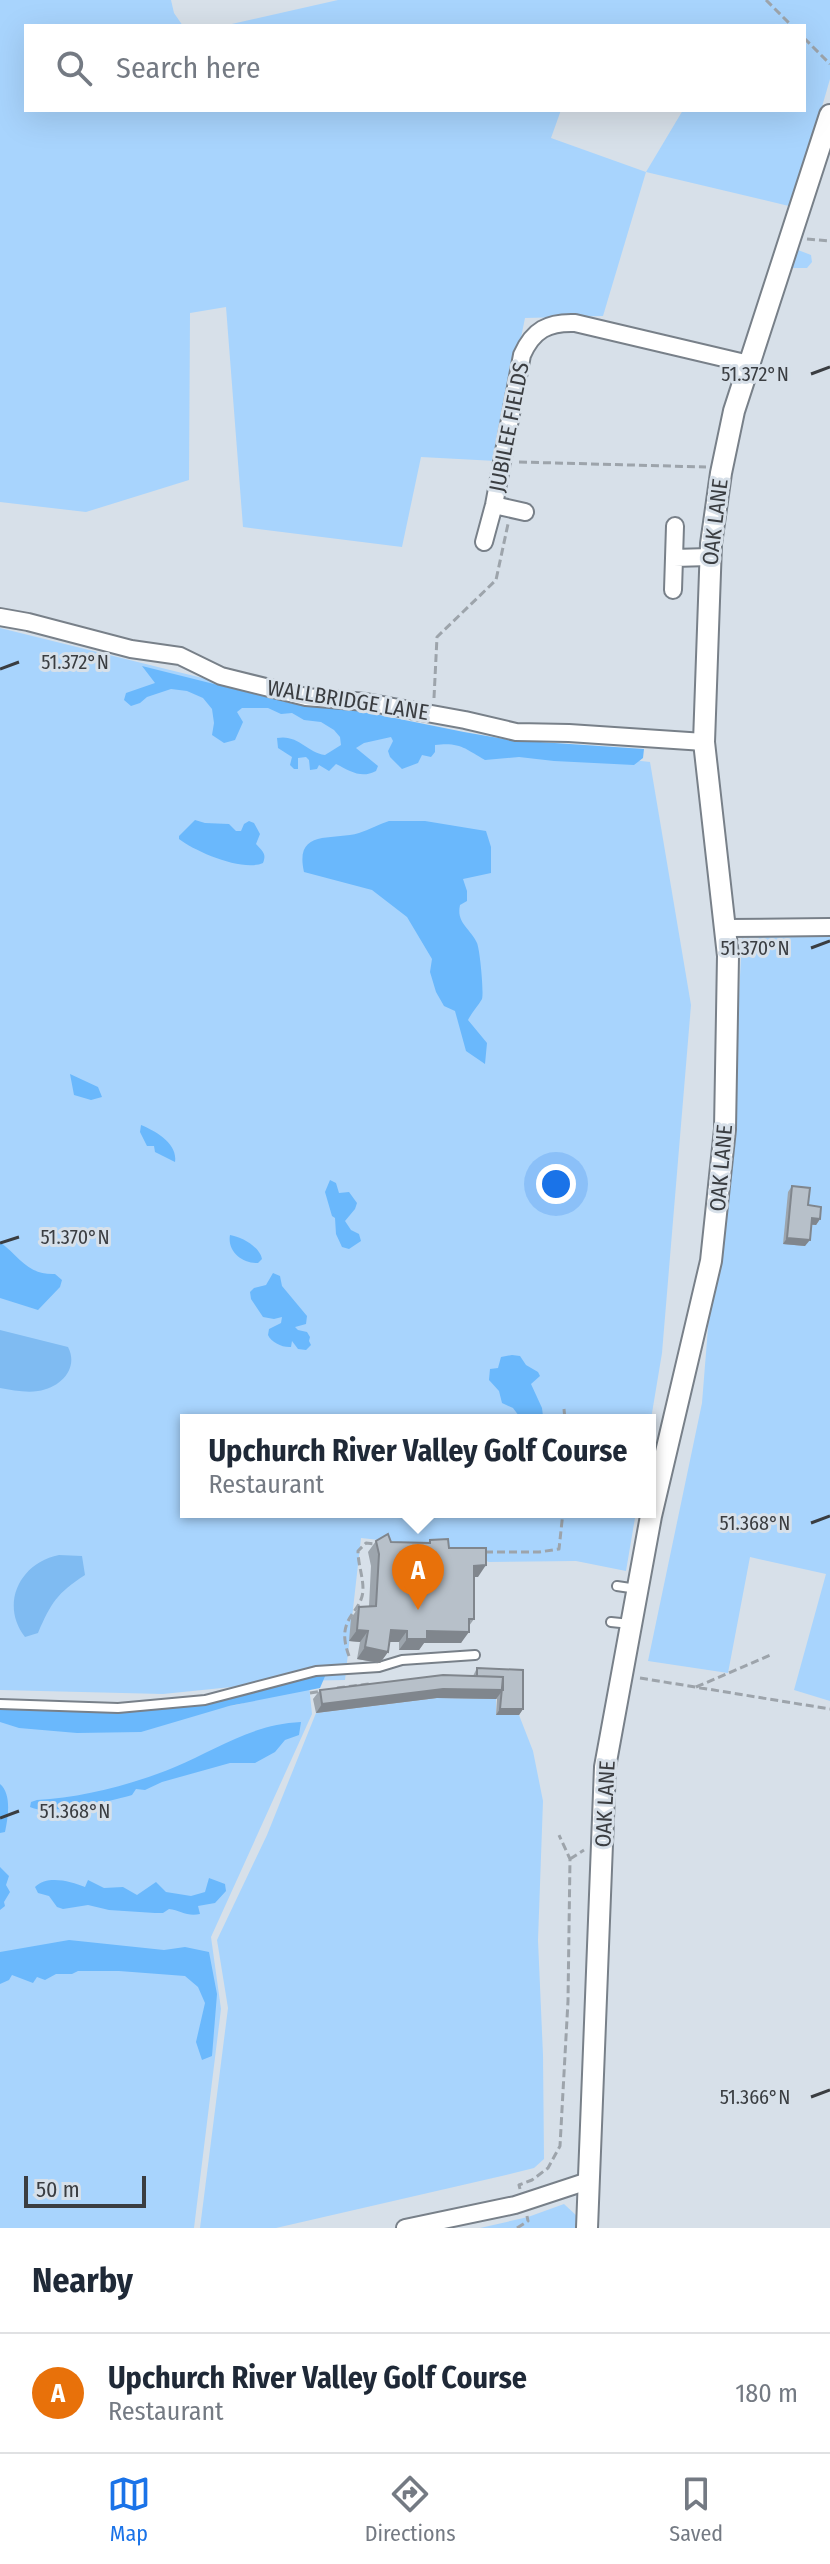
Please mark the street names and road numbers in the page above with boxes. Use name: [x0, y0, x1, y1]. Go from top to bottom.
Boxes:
street label: JUBILEE FIELDS: [483, 360, 535, 494]
street label: OAK LANE: [696, 477, 734, 567]
street label: WALLBRIDGE LANE: [265, 674, 431, 726]
street label: OAK LANE: [704, 1124, 738, 1212]
street label: OAK LANE: [589, 1760, 621, 1848]

